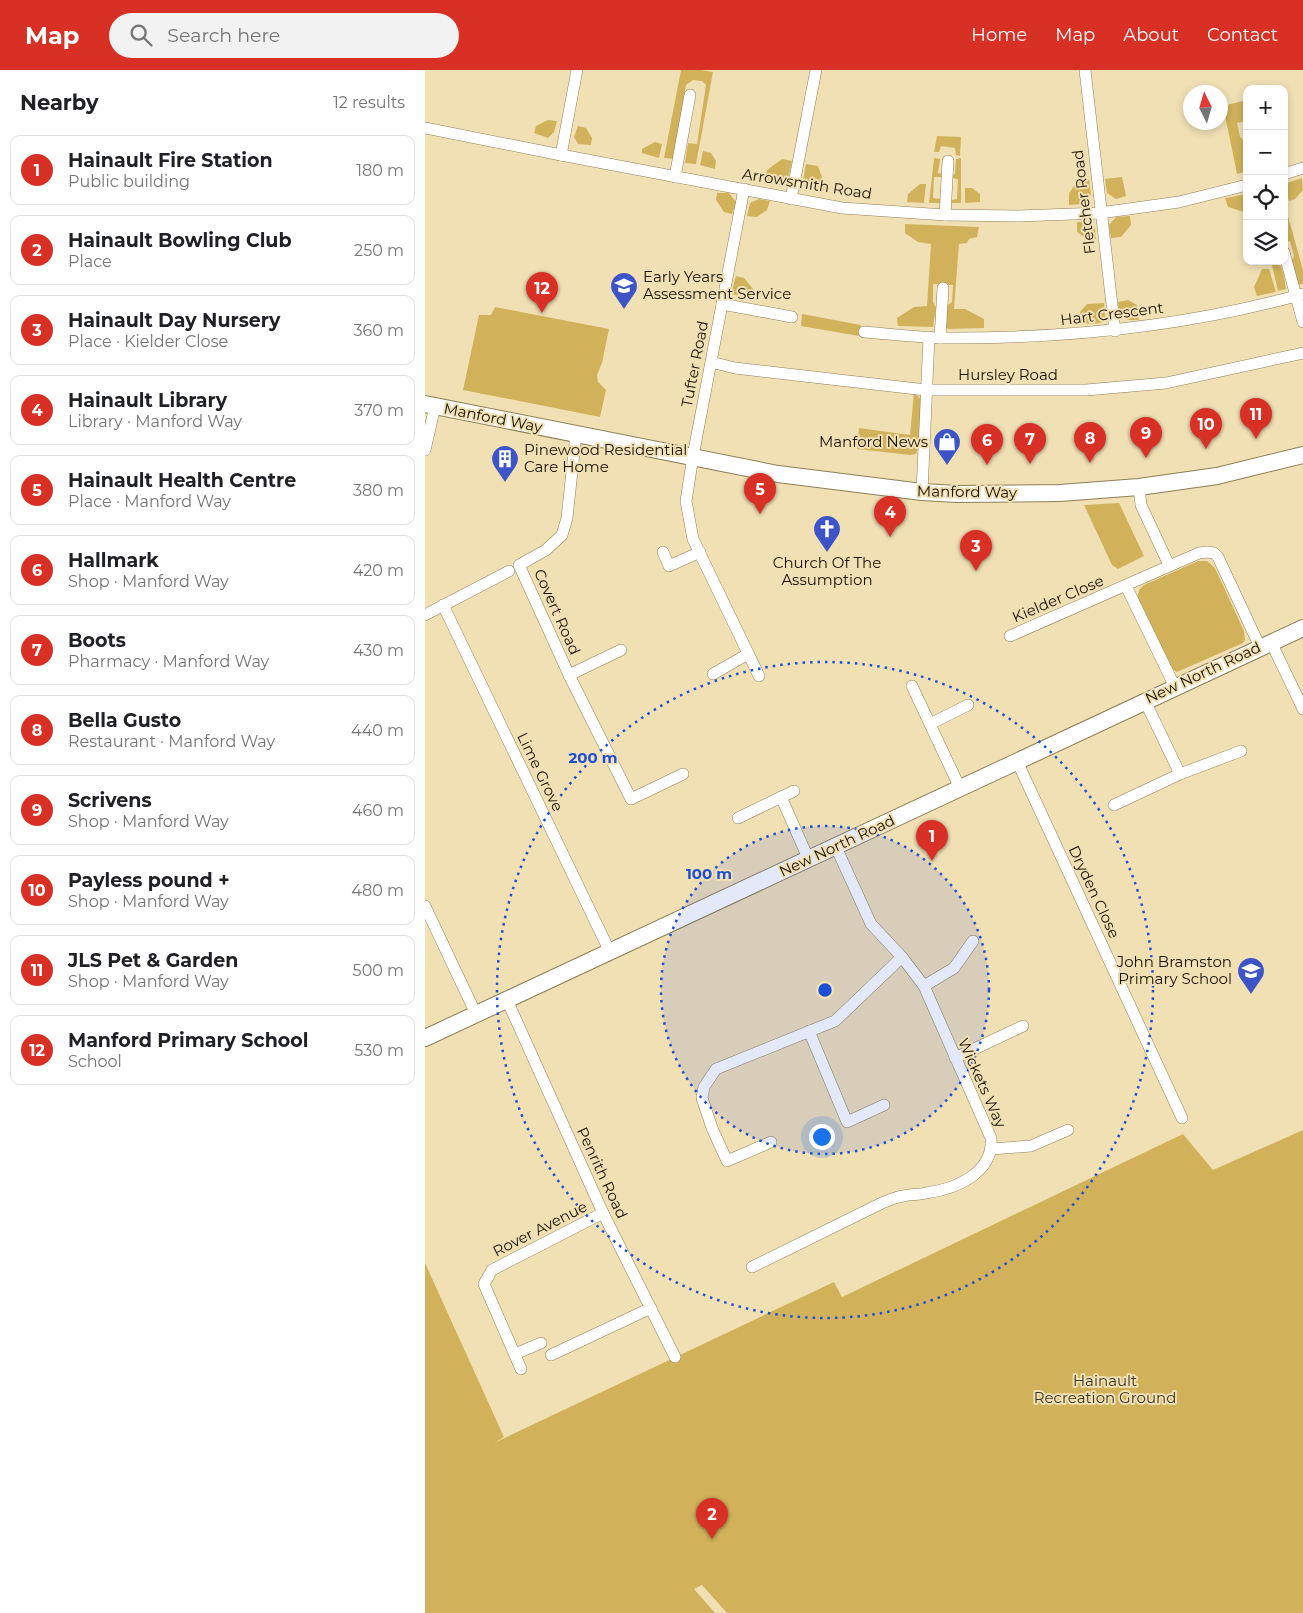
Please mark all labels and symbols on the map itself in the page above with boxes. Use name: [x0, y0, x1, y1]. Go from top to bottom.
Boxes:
north arrow: [1183, 85, 1228, 130]
street label: Fletcher Road: [1068, 149, 1099, 255]
street label: Arrowsmith Road: [741, 164, 873, 203]
place label: Early Years Assessment Service: [643, 267, 791, 303]
school or university icon: Early Years Assessment Service: [609, 271, 639, 310]
pin: 12: [526, 272, 558, 313]
street label: Hart Crescent: [1059, 298, 1165, 329]
street label: Tufter Road: [677, 319, 712, 409]
street label: Hursley Road: [958, 365, 1058, 384]
pin: 11: [1240, 398, 1272, 439]
street label: Manford Way: [442, 399, 545, 437]
pin: 10: [1190, 408, 1222, 449]
pin: 9: [1130, 417, 1162, 458]
pin: 8: [1074, 422, 1106, 463]
pin: 7: [1014, 423, 1046, 464]
pin: 6: [971, 424, 1003, 465]
shop icon: Manford News: [932, 427, 962, 466]
place label: Manford News: [819, 432, 928, 451]
place label: Pinewood Residential Care Home: [524, 440, 687, 476]
building icon: Pinewood Residential Care Home: [490, 444, 520, 483]
pin: 5: [744, 473, 776, 514]
street label: Manford Way: [917, 481, 1018, 502]
pin: 4: [874, 496, 906, 537]
church icon: Church Of The Assumption: [812, 514, 842, 553]
pin: 3: [960, 530, 992, 571]
place label: Church Of The Assumption: [773, 553, 881, 589]
street label: Covert Road: [530, 566, 585, 658]
street label: Kielder Close: [1009, 571, 1106, 626]
street label: New North Road: [1142, 637, 1264, 708]
street label: Lime Grove: [513, 729, 568, 814]
text: 200 m: [568, 748, 618, 767]
street label: New North Road: [776, 810, 898, 881]
pin: 1: [916, 820, 948, 861]
street label: Dryden Close: [1065, 842, 1124, 941]
text: 100 m: [686, 864, 732, 883]
place label: John Bramston Primary School: [1116, 952, 1232, 988]
school or university icon: John Bramston Primary School: [1236, 956, 1266, 995]
centre of rings: [816, 981, 834, 999]
street label: Wickets Way: [954, 1035, 1011, 1131]
street label: Penrith Road: [573, 1124, 632, 1222]
your location: [809, 1124, 835, 1150]
street label: Rover Avenue: [489, 1197, 590, 1261]
park label: Hainault Recreation Ground: [1034, 1371, 1176, 1407]
pin: 2: [696, 1498, 728, 1539]

